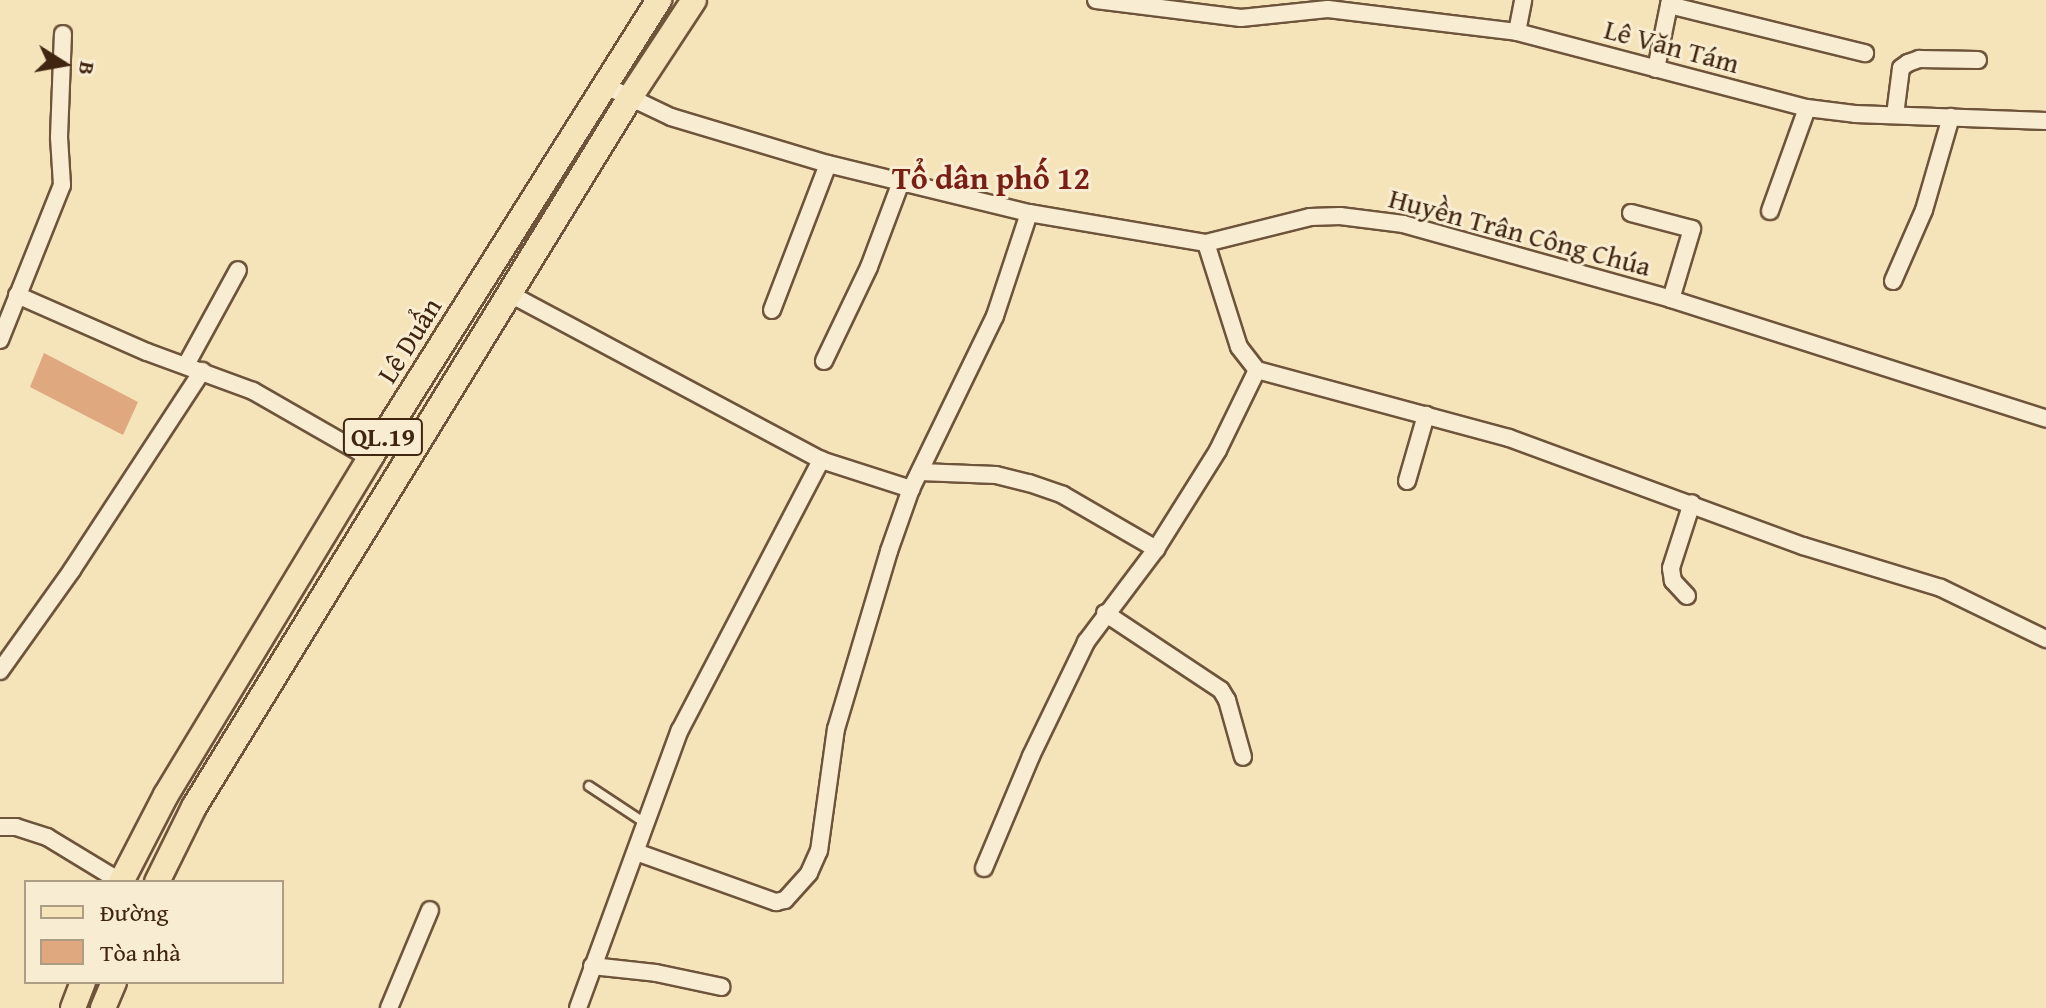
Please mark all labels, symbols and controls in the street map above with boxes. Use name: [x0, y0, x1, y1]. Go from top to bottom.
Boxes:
street label: Lê Văn Tám: [1601, 12, 1743, 80]
north arrow: [24, 24, 104, 104]
text: B: [71, 59, 105, 78]
district label: Tổ dân phố 12: [892, 159, 1090, 197]
street label: Huyền Trân Công Chúa: [1385, 181, 1655, 283]
street label: Lê Duẩn: [370, 291, 448, 389]
road number: QL.19: [341, 415, 425, 459]
legend: [24, 880, 284, 984]
text: Đường: [100, 895, 169, 930]
text: Tòa nhà: [100, 935, 181, 970]

